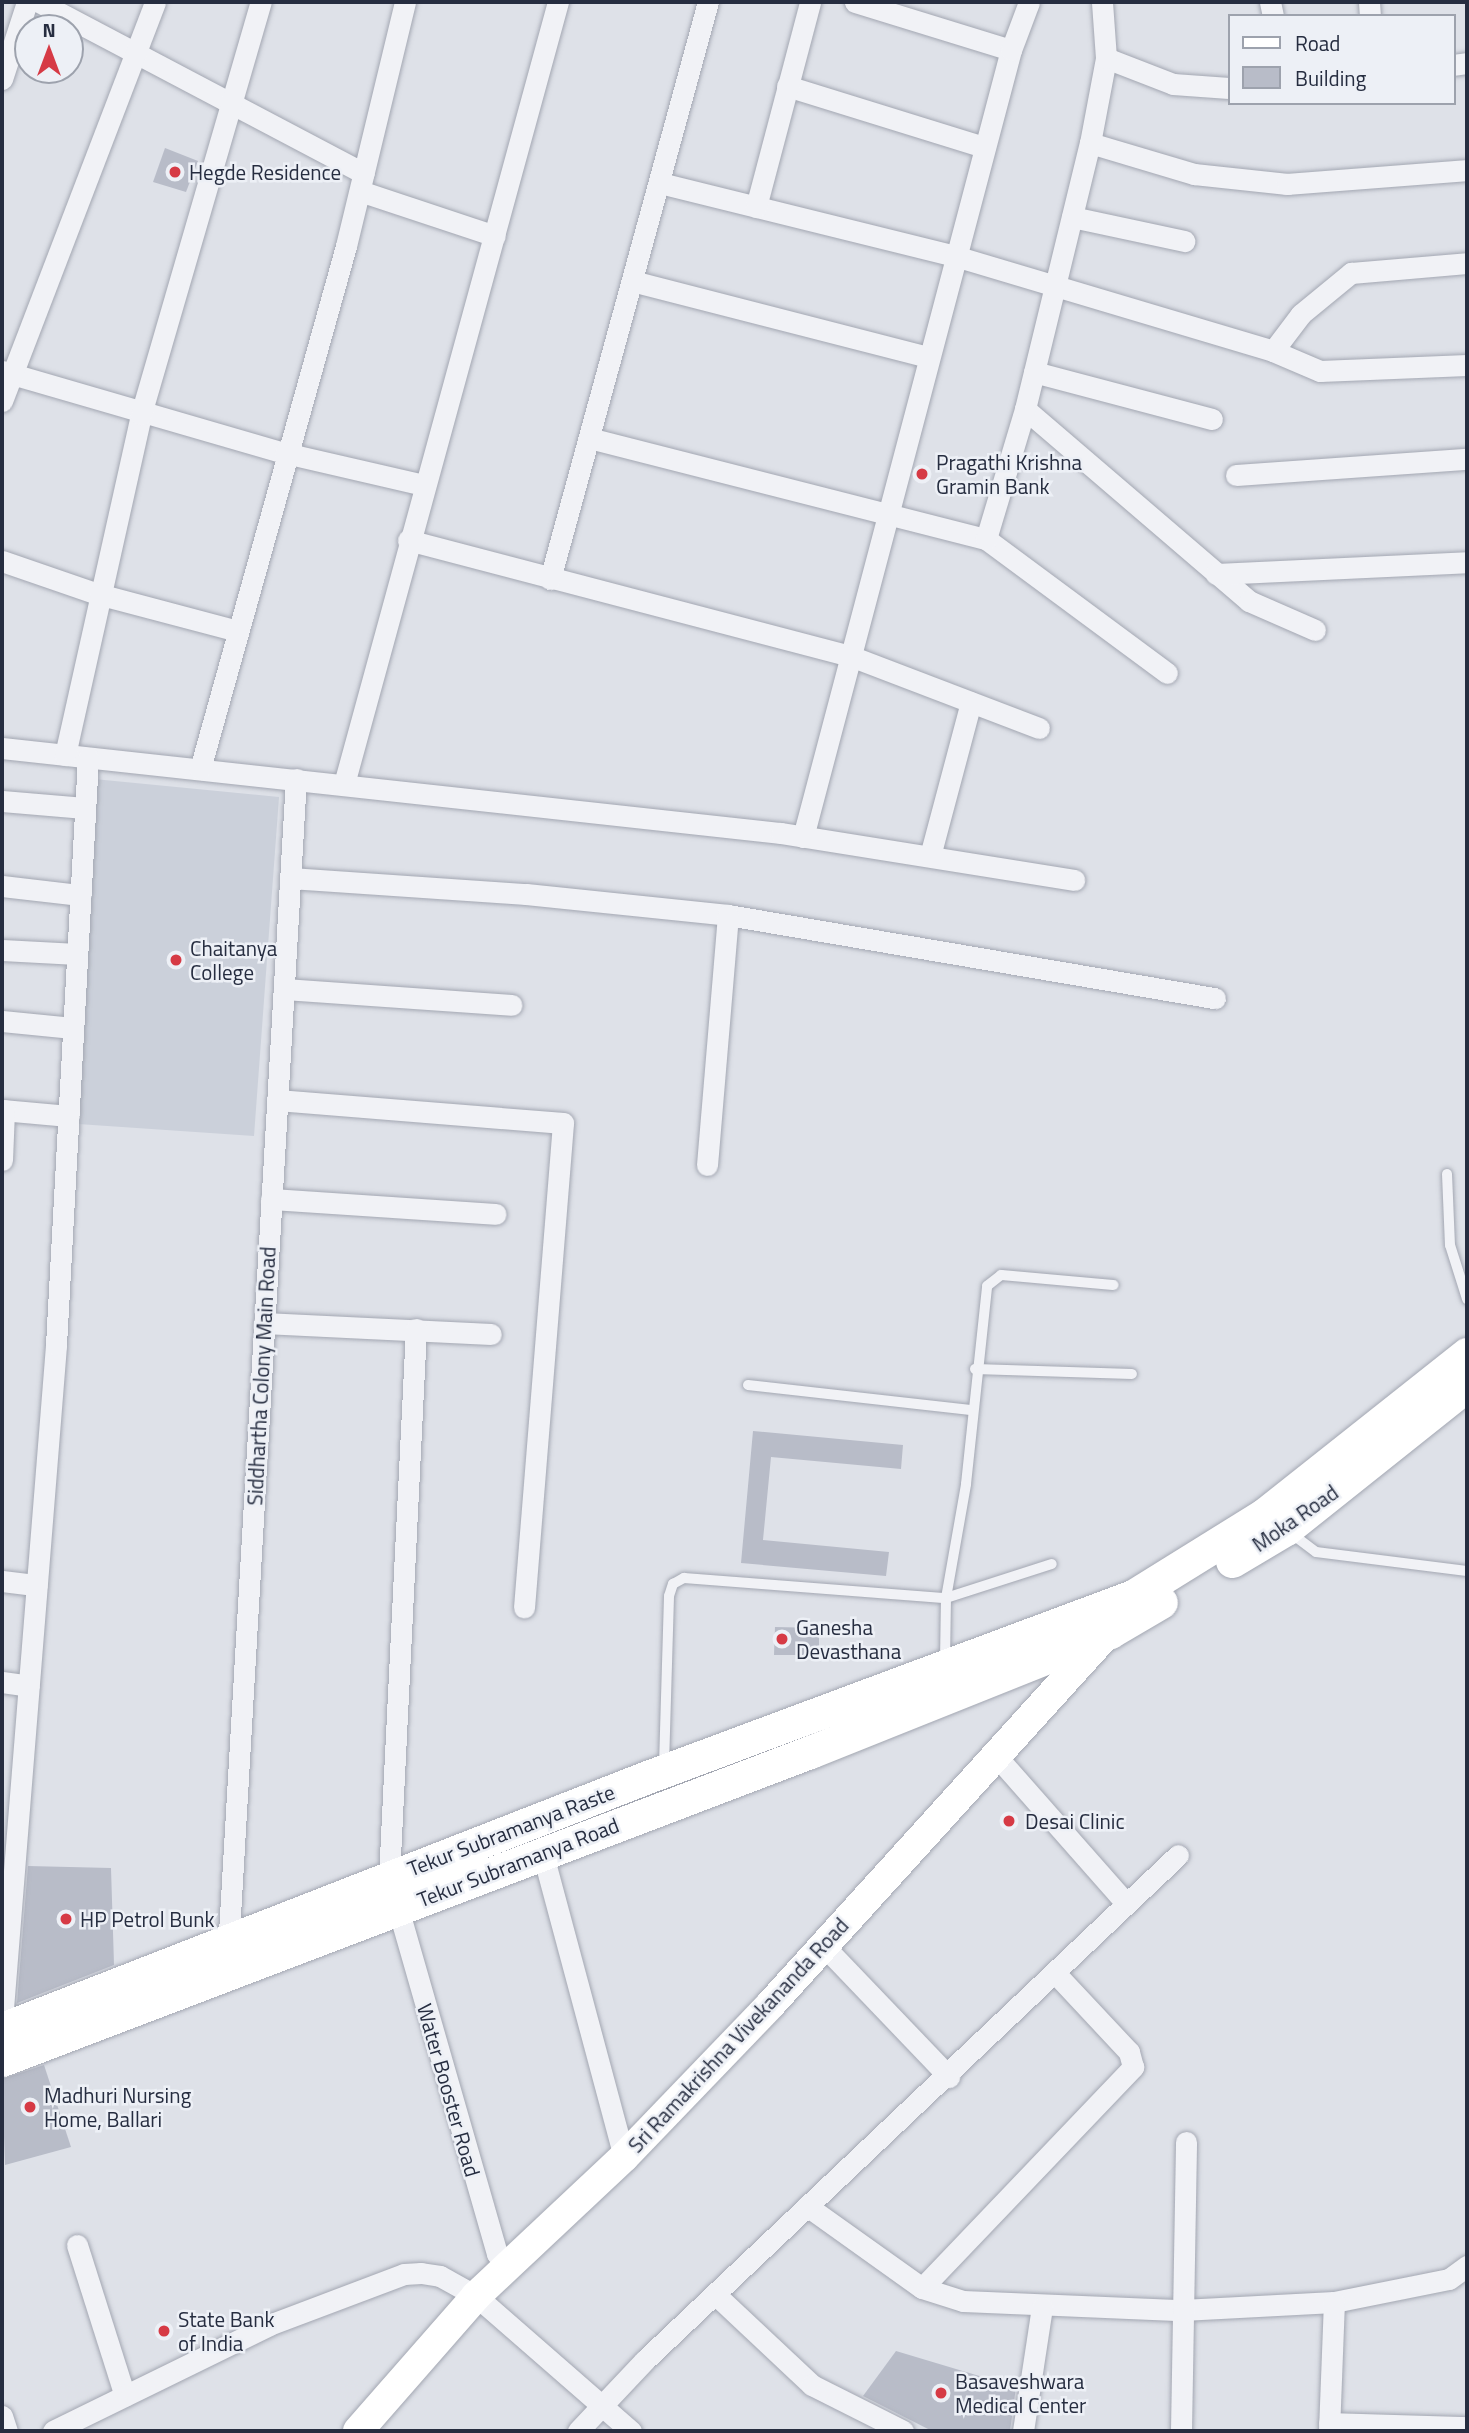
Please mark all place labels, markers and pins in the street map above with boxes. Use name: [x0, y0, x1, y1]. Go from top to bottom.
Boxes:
place label: Hegde Residence: [189, 159, 341, 185]
marker: Hegde Residence: [167, 164, 183, 180]
place label: Pragathi Krishna Gramin Bank: [936, 449, 1082, 499]
marker: Pragathi Krishna Gramin Bank: [914, 466, 930, 482]
place label: Chaitanya College: [190, 935, 277, 985]
marker: Chaitanya College: [168, 952, 184, 968]
place label: Ganesha Devasthana: [796, 1614, 901, 1664]
marker: Ganesha Devasthana: [774, 1631, 790, 1647]
place label: Desai Clinic: [1025, 1808, 1125, 1834]
marker: Desai Clinic: [999, 1811, 1019, 1831]
place label: HP Petrol Bunk: [80, 1906, 215, 1932]
marker: HP Petrol Bunk: [58, 1911, 74, 1927]
place label: Madhuri Nursing Home, Ballari: [44, 2082, 191, 2132]
marker: Madhuri Nursing Home, Ballari: [22, 2099, 38, 2115]
place label: State Bank of India: [178, 2306, 274, 2356]
marker: State Bank of India: [156, 2323, 172, 2339]
place label: Basaveshwara Medical Center: [955, 2368, 1086, 2418]
marker: Basaveshwara Medical Center: [933, 2385, 949, 2401]

